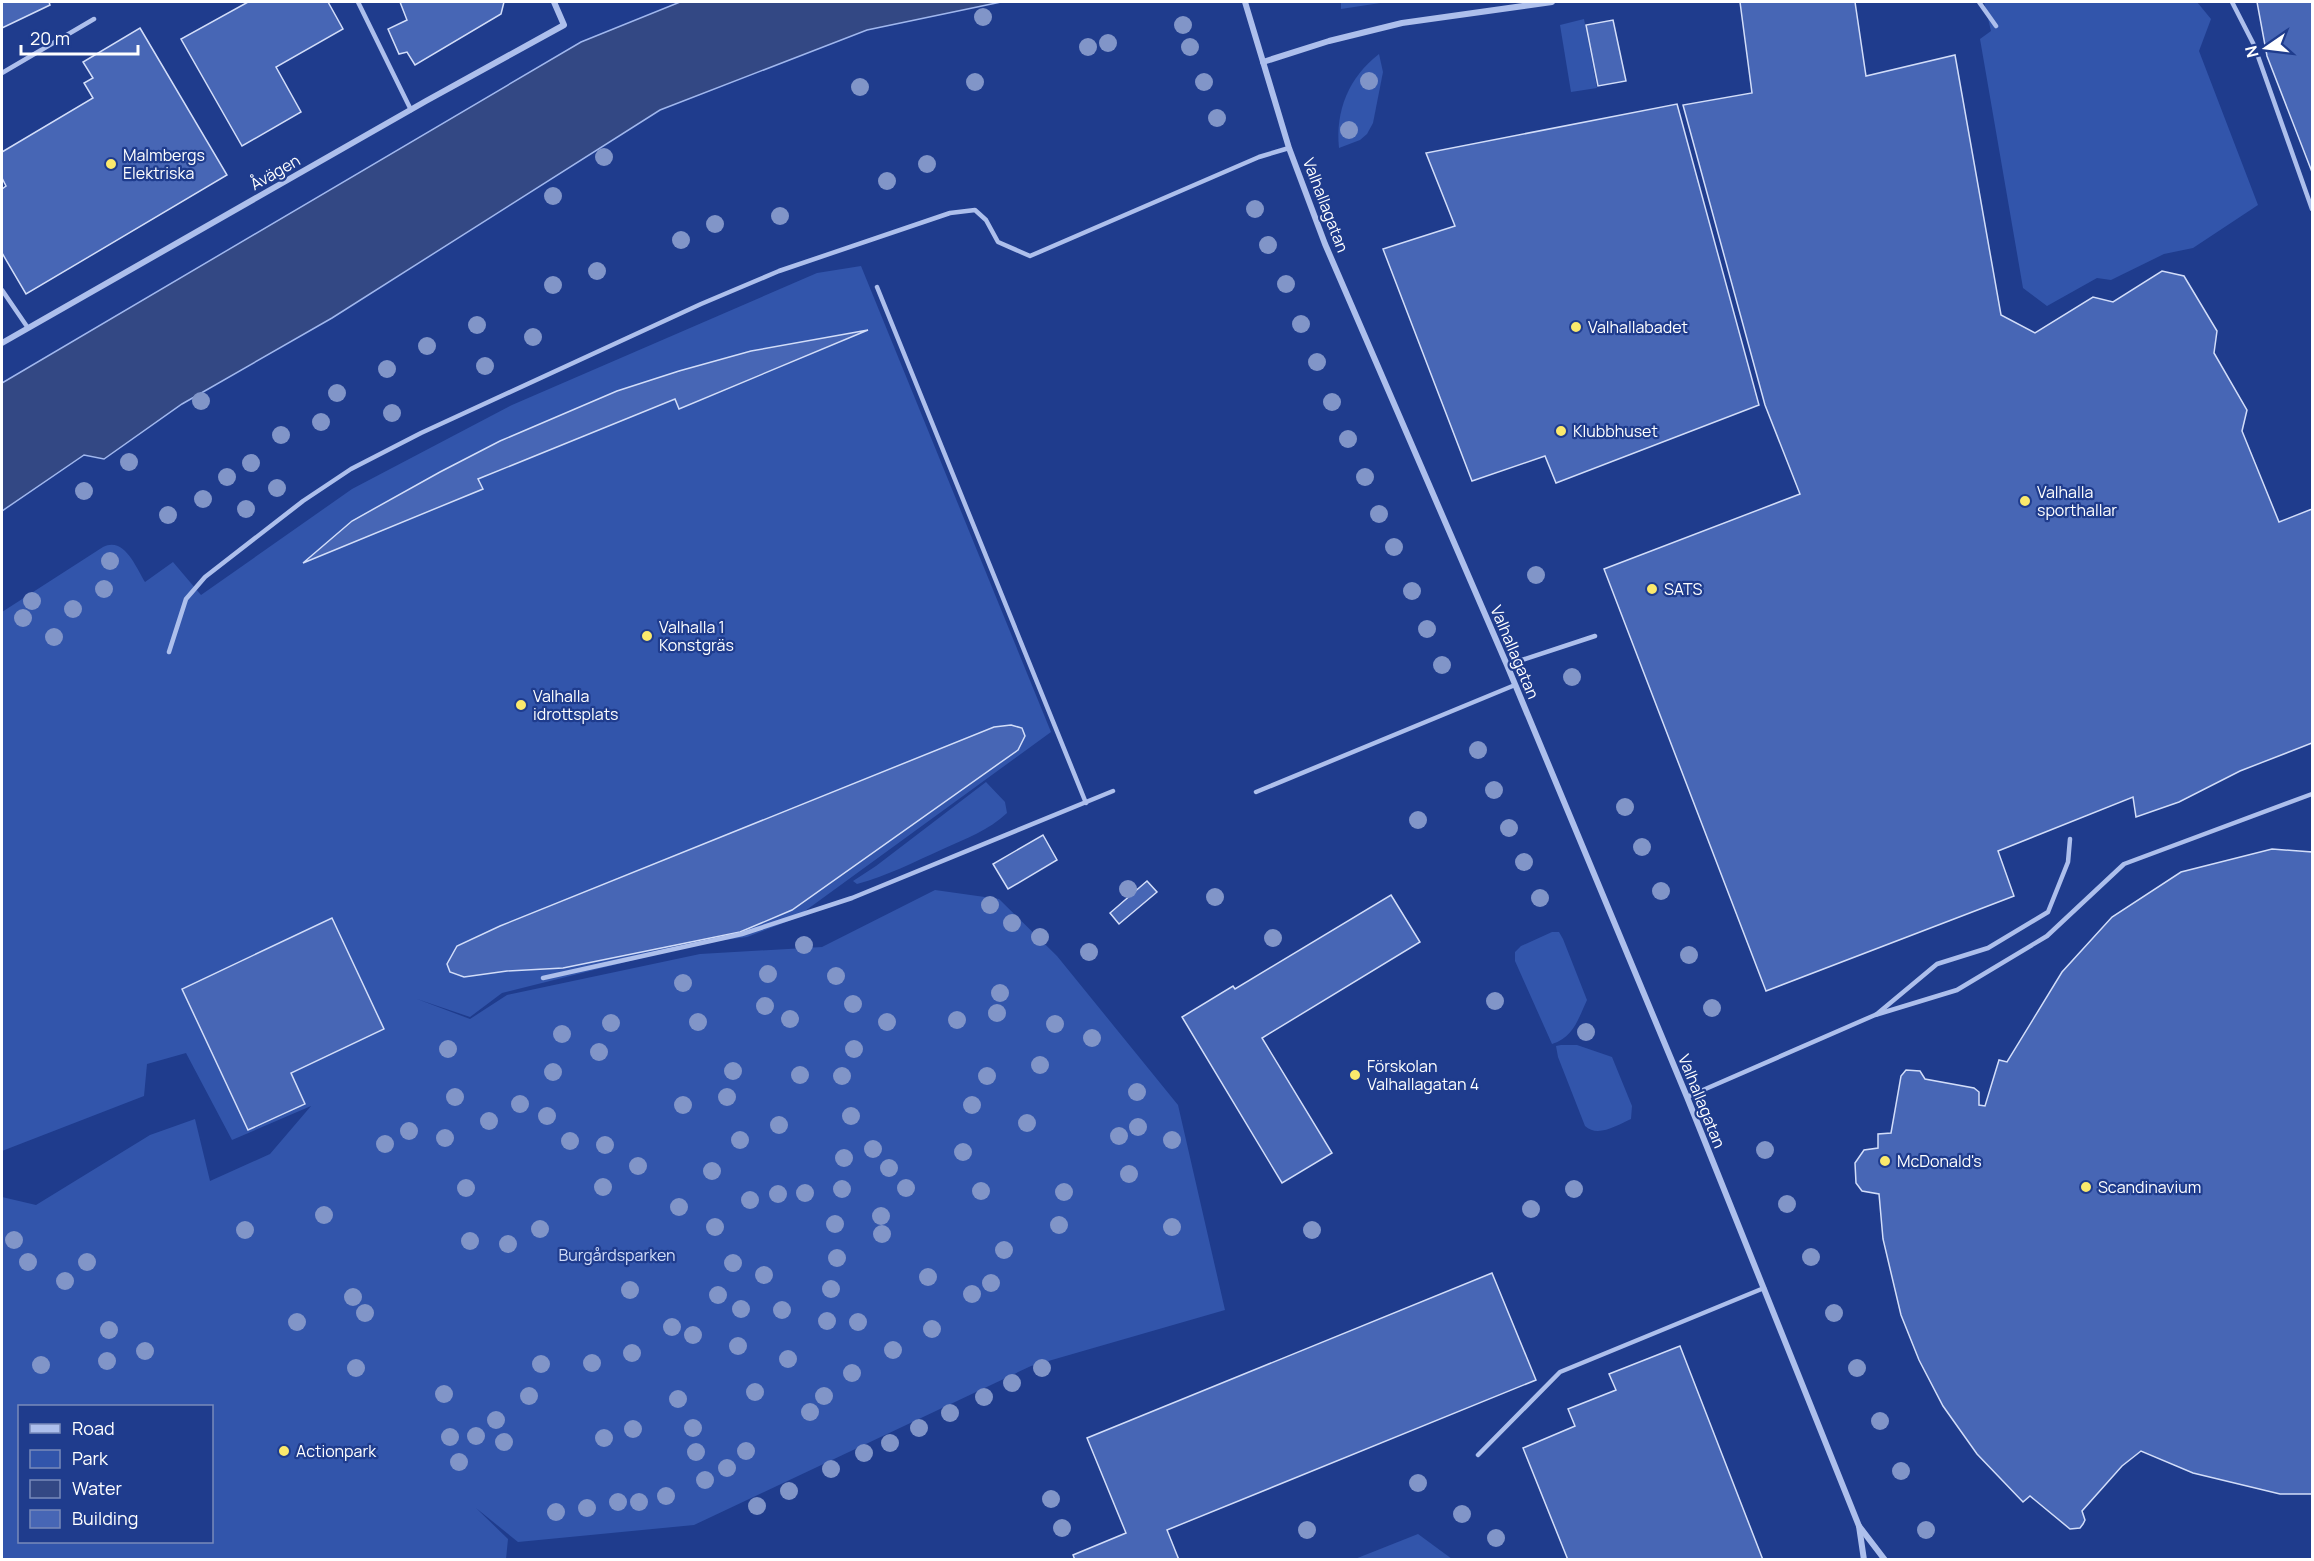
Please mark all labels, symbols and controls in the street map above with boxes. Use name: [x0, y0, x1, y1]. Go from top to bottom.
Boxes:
scale bar: [21, 18, 138, 56]
north arrow: [2236, 18, 2296, 78]
text: 20 m: [30, 26, 70, 50]
text: N: [2239, 43, 2264, 60]
place label: Malmbergs Elektriska: [123, 144, 205, 184]
street label: Åvägen: [246, 149, 304, 195]
street label: Valhallagatan: [1298, 155, 1354, 255]
marker: Malmbergs Elektriska: [104, 157, 118, 171]
place label: Valhallabadet: [1588, 316, 1688, 338]
marker: Valhallabadet: [1569, 320, 1583, 334]
place label: Klubbhuset: [1573, 420, 1658, 442]
marker: Klubbhuset: [1554, 424, 1568, 438]
place label: Valhalla sporthallar: [2037, 481, 2117, 521]
marker: Valhalla sporthallar: [2018, 494, 2032, 508]
place label: SATS: [1664, 578, 1703, 600]
marker: SATS: [1645, 582, 1659, 596]
street label: Valhallagatan: [1485, 602, 1545, 702]
place label: Valhalla 1 Konstgräs: [659, 616, 734, 656]
marker: Valhalla 1 Konstgräs: [640, 629, 654, 643]
place label: Valhalla idrottsplats: [533, 685, 618, 725]
marker: Valhalla idrottsplats: [514, 698, 528, 712]
street label: Valhallagatan: [1673, 1051, 1731, 1151]
place label: Förskolan Valhallagatan 4: [1367, 1055, 1479, 1095]
marker: Förskolan Valhallagatan 4: [1348, 1068, 1362, 1082]
place label: McDonald's: [1897, 1150, 1982, 1172]
marker: McDonald's: [1878, 1154, 1892, 1168]
place label: Scandinavium: [2098, 1176, 2201, 1198]
marker: Scandinavium: [2079, 1180, 2093, 1194]
park label: Burgårdsparken: [558, 1244, 676, 1266]
legend: [18, 1405, 213, 1543]
text: Road: [72, 1416, 115, 1440]
place label: Actionpark: [296, 1440, 377, 1462]
marker: Actionpark: [277, 1444, 291, 1458]
text: Park: [72, 1446, 109, 1470]
text: Water: [72, 1476, 122, 1500]
text: Building: [72, 1506, 138, 1530]

